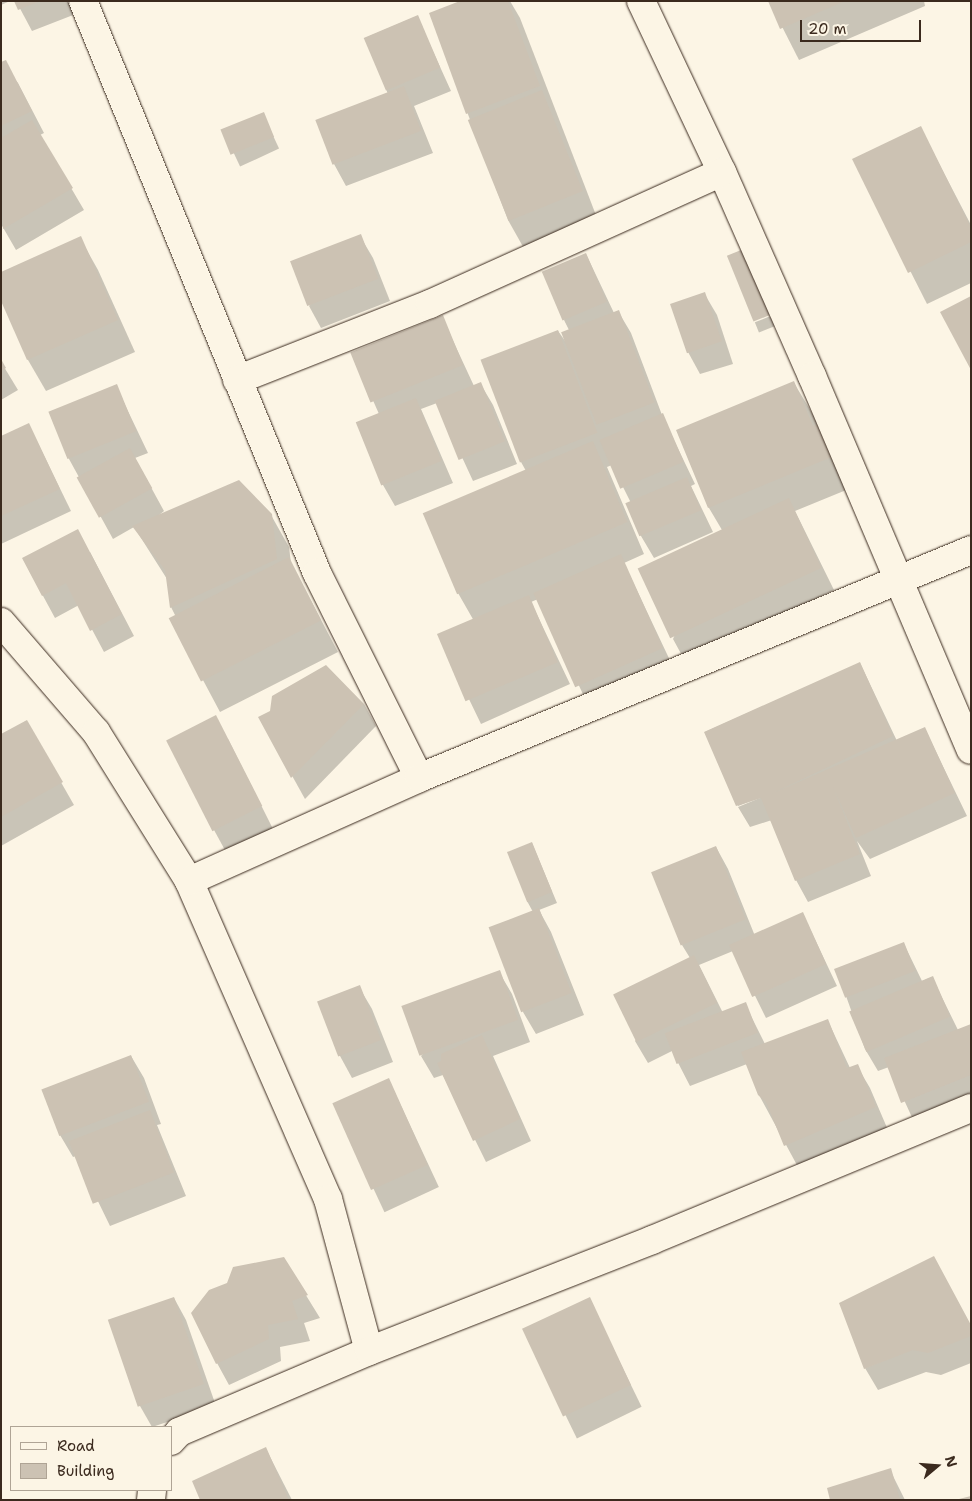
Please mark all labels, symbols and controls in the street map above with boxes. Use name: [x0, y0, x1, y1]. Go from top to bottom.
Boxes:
scale bar: [802, 10, 923, 42]
text: 20 m: [808, 19, 847, 39]
legend: [10, 1426, 172, 1491]
text: Road: [57, 1436, 95, 1456]
north arrow: [912, 1441, 962, 1491]
text: N: [941, 1453, 962, 1469]
text: Building: [57, 1461, 114, 1481]

